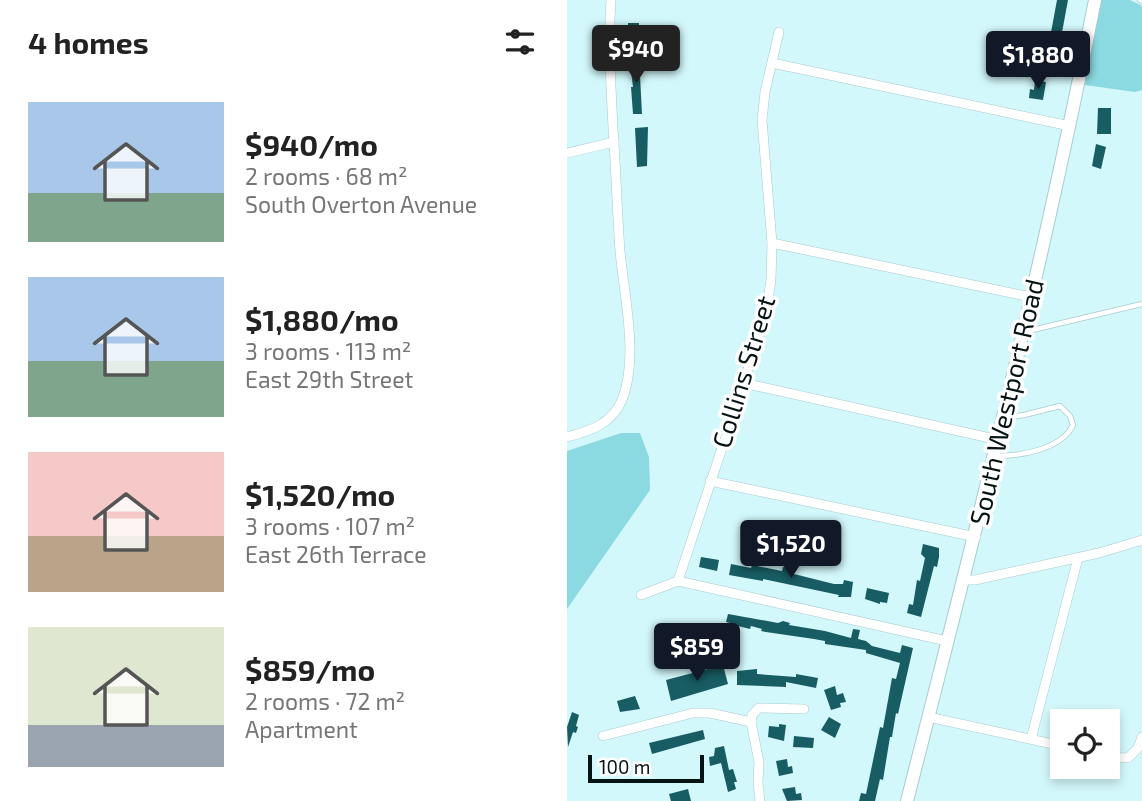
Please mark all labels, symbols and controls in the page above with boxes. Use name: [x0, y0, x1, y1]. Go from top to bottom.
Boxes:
icon: filters: [501, 23, 539, 61]
text: 4 homes: [28, 24, 149, 60]
pin: $940: [595, 25, 677, 85]
pin: $1,880: [981, 32, 1095, 91]
text: $940: [608, 34, 664, 62]
text: $1,880: [1002, 40, 1074, 68]
text: $940/mo: [245, 126, 378, 162]
icon: home: [84, 130, 168, 214]
text: 2 rooms · 68 m²: [245, 162, 408, 190]
text: South Overton Avenue: [245, 190, 477, 218]
street label: South Westport Road: [962, 276, 1049, 528]
street label: Collins Street: [705, 291, 780, 452]
text: $1,880/mo: [245, 301, 399, 337]
icon: home: [84, 305, 168, 389]
text: 3 rooms · 113 m²: [245, 337, 411, 365]
text: East 29th Street: [245, 365, 413, 393]
text: $1,520/mo: [245, 476, 395, 512]
icon: home: [84, 480, 168, 564]
text: 3 rooms · 107 m²: [245, 512, 415, 540]
pin: $1,520: [734, 520, 848, 580]
text: $1,520: [756, 529, 826, 557]
text: East 26th Terrace: [245, 540, 427, 568]
pin: $859: [656, 624, 738, 683]
text: $859: [670, 632, 724, 660]
text: $859/mo: [245, 651, 375, 687]
icon: home: [84, 655, 168, 739]
text: 2 rooms · 72 m²: [245, 687, 405, 715]
map controls: [1050, 709, 1120, 779]
button: locate: [1050, 709, 1120, 779]
text: Apartment: [245, 715, 358, 743]
scale bar: [588, 752, 703, 784]
text: 100 m: [599, 755, 650, 778]

